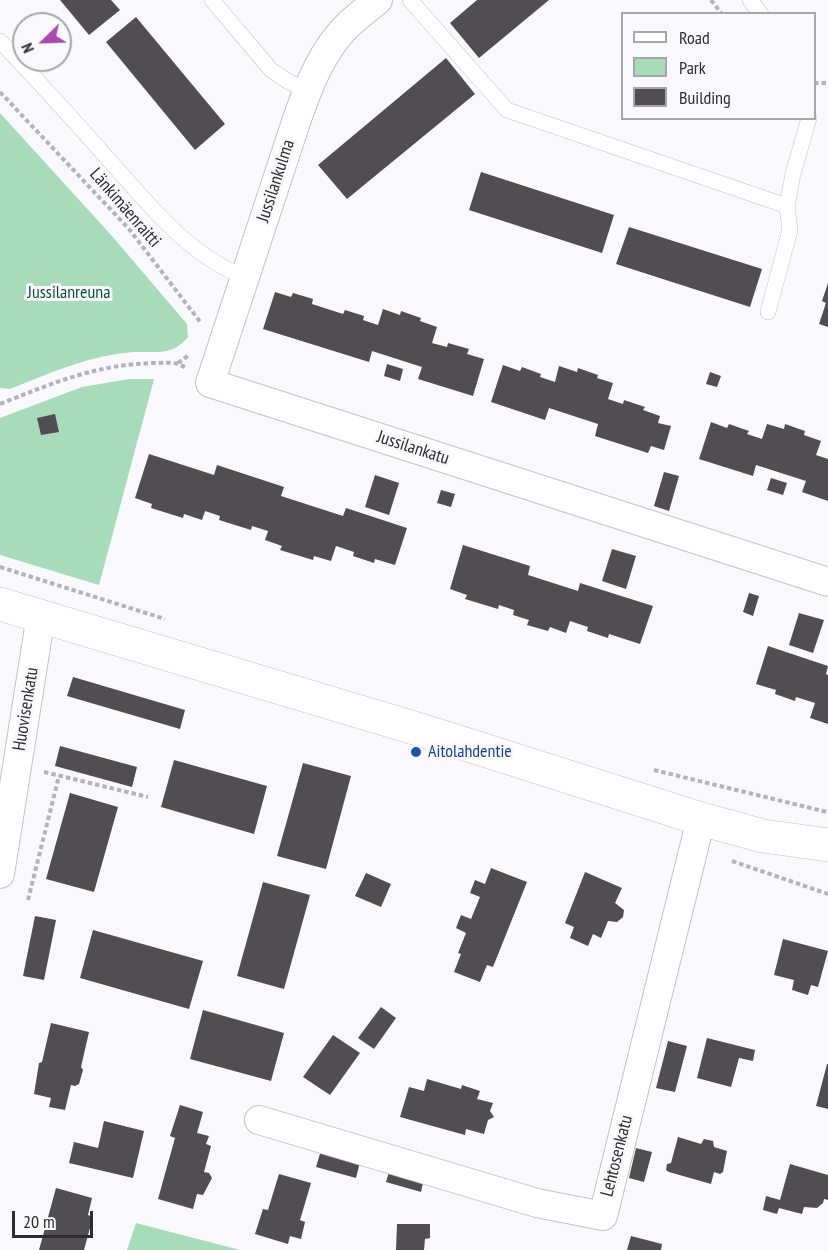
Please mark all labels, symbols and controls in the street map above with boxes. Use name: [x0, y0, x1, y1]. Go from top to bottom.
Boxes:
north arrow: [12, 12, 72, 72]
legend: [621, 12, 816, 120]
text: Road: [679, 26, 710, 49]
text: N: [16, 40, 38, 56]
text: Park: [679, 56, 706, 79]
text: Building: [679, 86, 731, 109]
street label: Jussilankulma: [253, 137, 299, 225]
street label: Länkimäenraitti: [85, 164, 165, 252]
park label: Jussilanreuna: [28, 282, 110, 304]
street label: Jussilankatu: [374, 426, 452, 470]
street label: Huovisenkatu: [9, 666, 43, 752]
place label: Aitolahdentie: [428, 741, 512, 763]
marker: Aitolahdentie: [409, 745, 423, 759]
street label: Lehtosenkatu: [596, 1113, 638, 1199]
scale bar: [15, 1199, 96, 1237]
text: 20 m: [23, 1210, 55, 1233]

